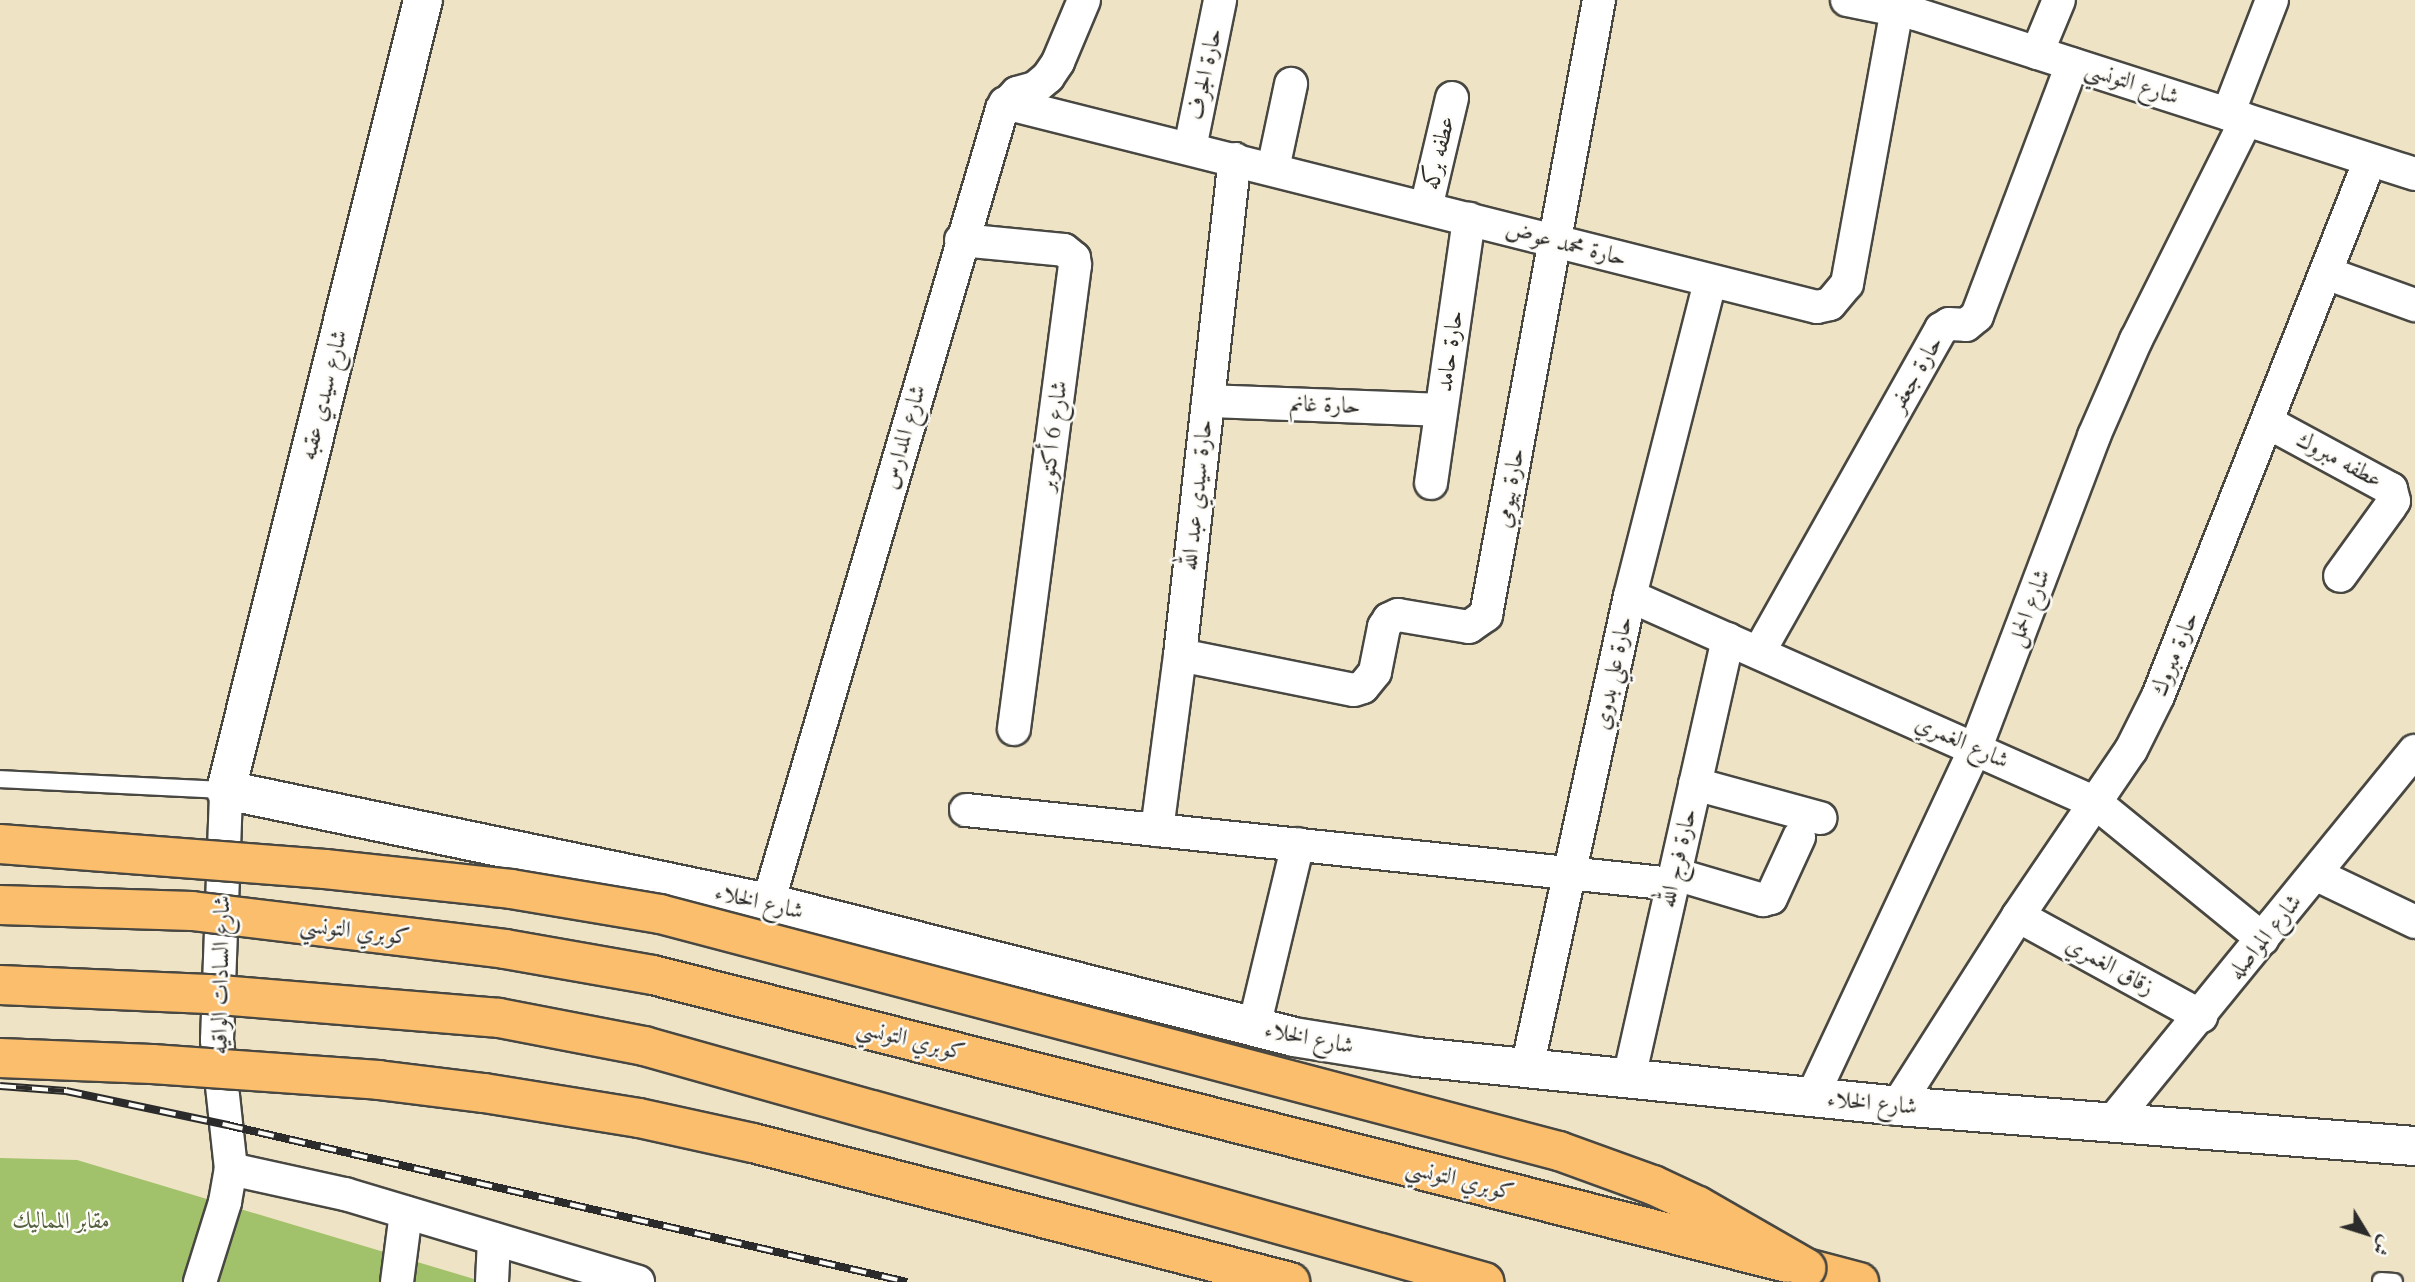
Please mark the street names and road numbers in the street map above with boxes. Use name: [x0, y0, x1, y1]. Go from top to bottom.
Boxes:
street label: حارة الجرف: [1182, 26, 1228, 122]
street label: شارع التونسي: [2082, 55, 2182, 111]
street label: عطفه بركه: [1417, 114, 1461, 192]
street label: حارة محمد عوض: [1503, 216, 1629, 272]
street label: حارة حامد: [1431, 308, 1469, 394]
street label: شارع سيدي عقبه: [294, 327, 354, 463]
street label: حارة جعفر: [1883, 331, 1949, 417]
street label: شارع 6 أكتوبر: [1033, 379, 1073, 493]
street label: شارع المدارس: [876, 382, 932, 492]
street label: حارة غانم: [1289, 390, 1361, 420]
street label: حارة سيدي عبد الله: [1175, 418, 1219, 572]
street label: عطفه مبروك: [2291, 426, 2387, 494]
street label: حارة بيومي: [1489, 446, 1531, 530]
street label: شارع الحمل: [2002, 565, 2056, 651]
street label: حارة مبروك: [2146, 608, 2204, 700]
street label: حارة علي بدوي: [1588, 614, 1638, 732]
street label: شارع الغمري: [1911, 709, 2013, 775]
street label: حارة فرج الله: [1653, 806, 1703, 910]
street label: شارع الخلاء: [712, 878, 806, 926]
street label: شارع المواصله: [2222, 889, 2308, 985]
street label: شارع السادات الواقيه: [206, 895, 236, 1055]
street label: كوبري التونسي: [298, 911, 412, 951]
street label: زقاق الغمري: [2061, 930, 2159, 1002]
street label: كوبري التونسي: [854, 1013, 968, 1067]
street label: شارع الخلاء: [1262, 1016, 1356, 1060]
street label: شارع الخلاء: [1826, 1085, 1918, 1121]
street label: كوبري التونسي: [1403, 1153, 1517, 1207]

